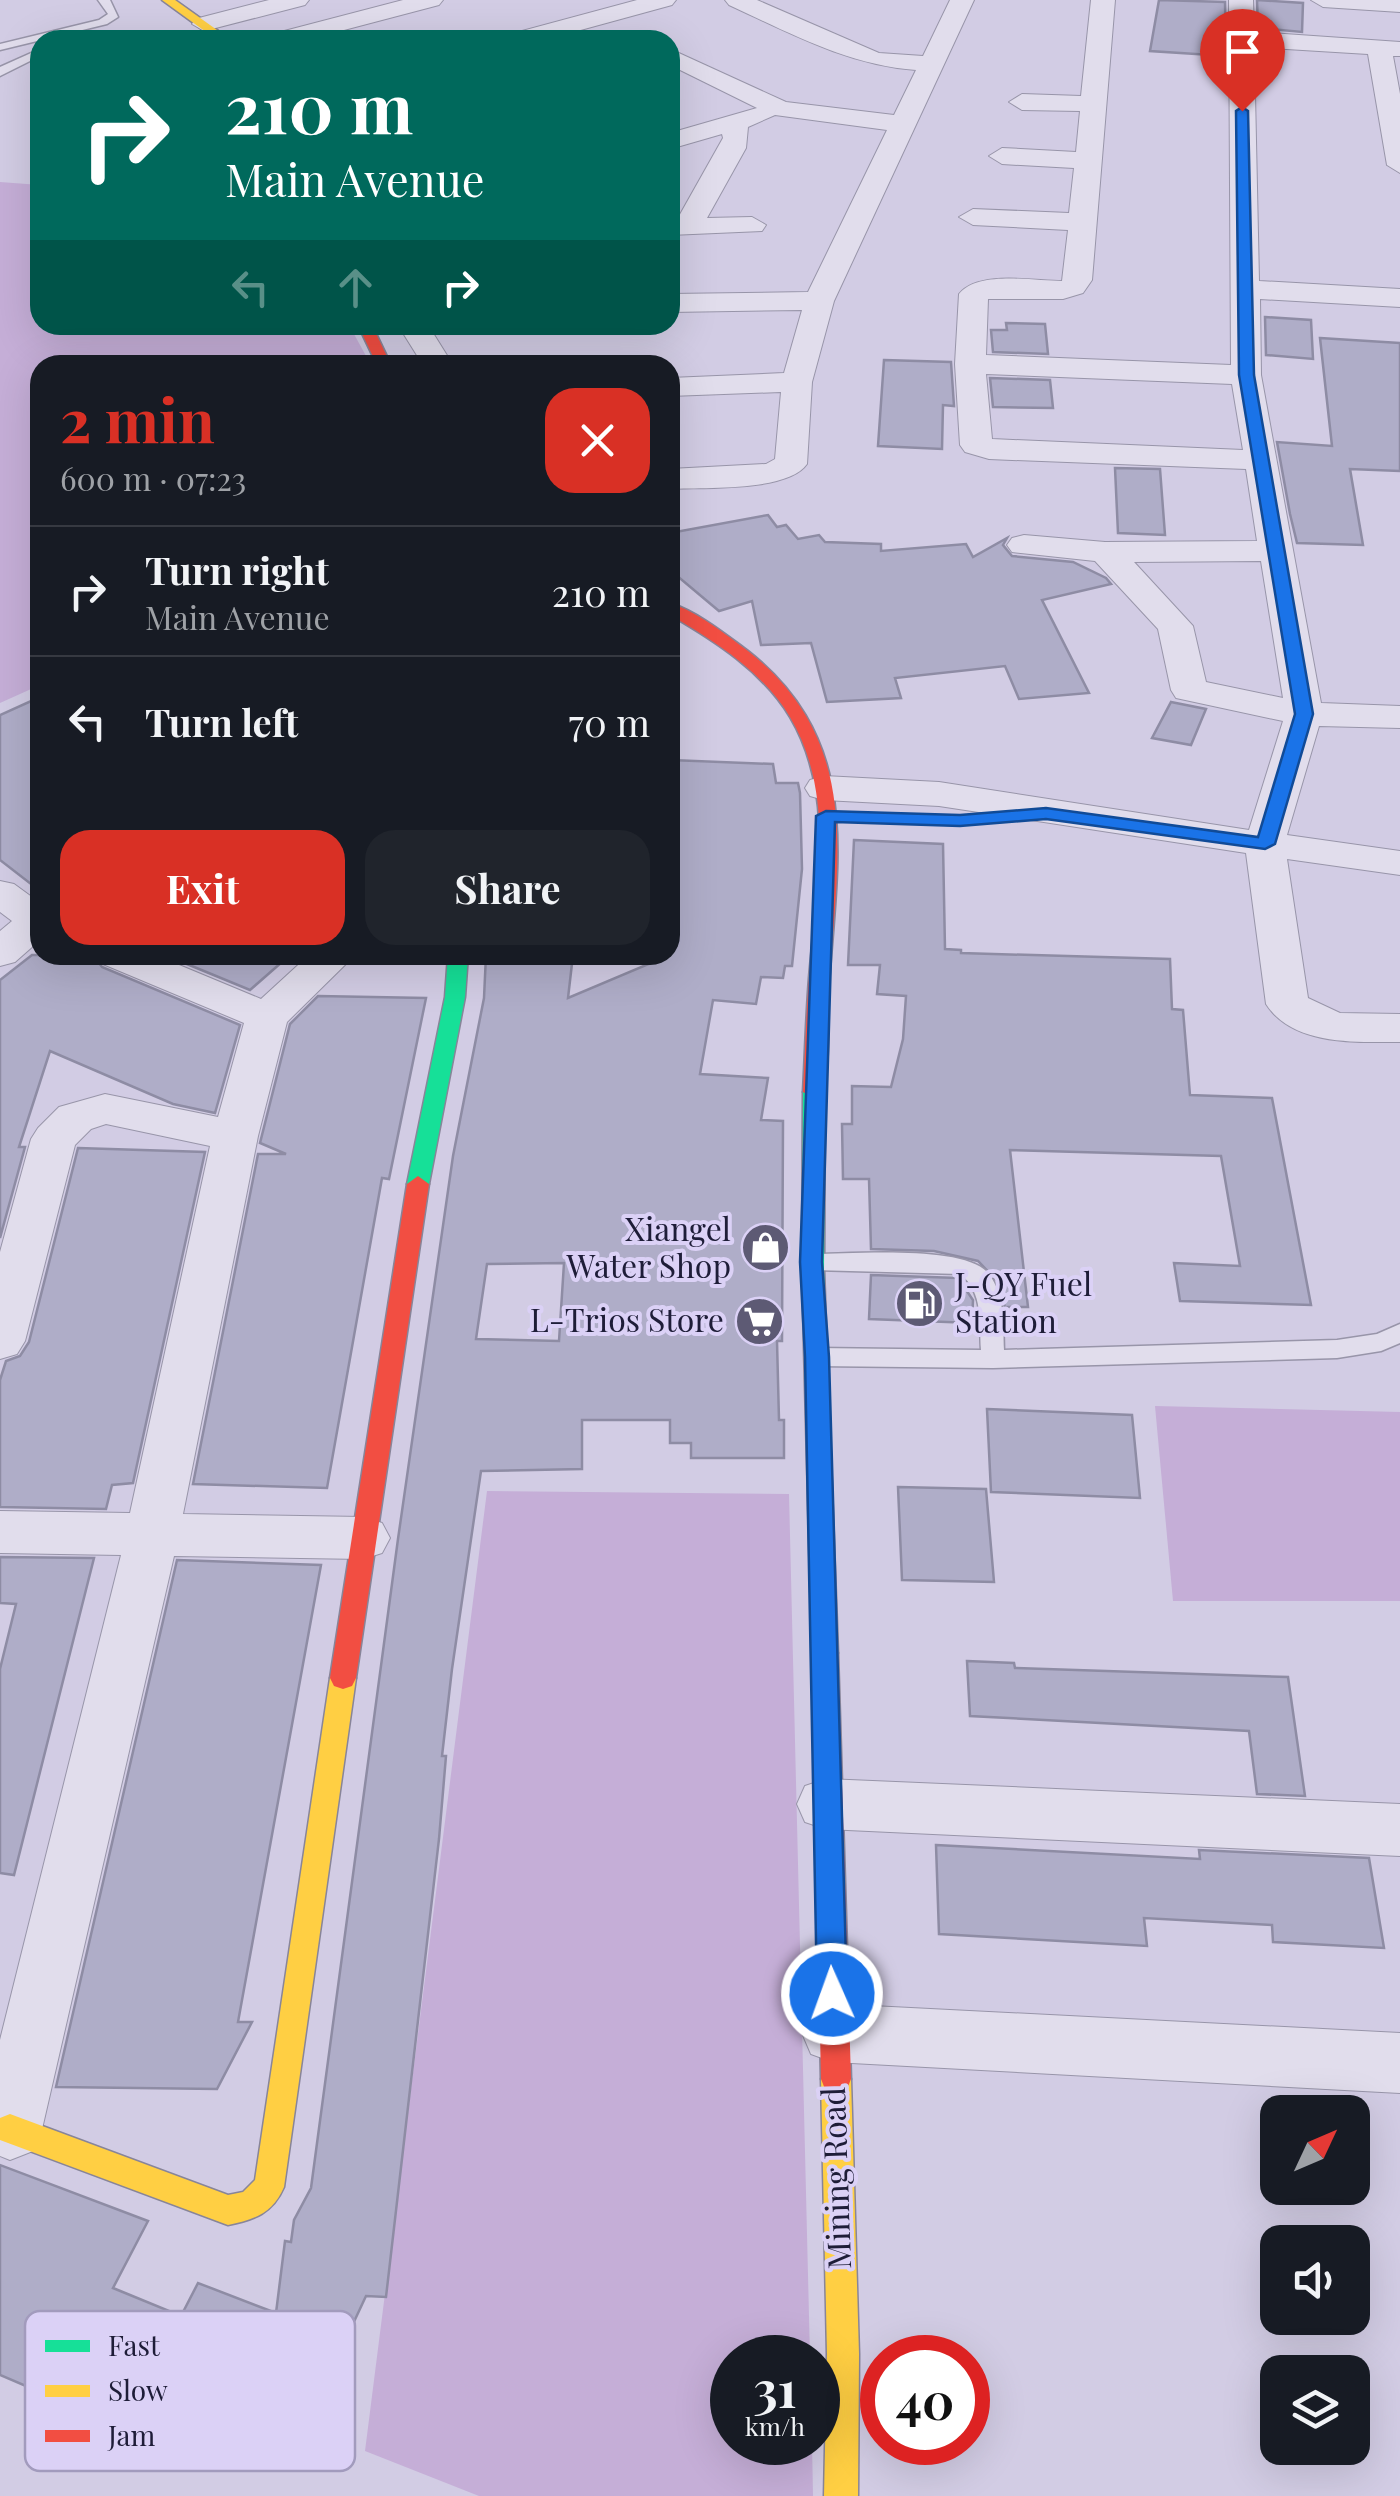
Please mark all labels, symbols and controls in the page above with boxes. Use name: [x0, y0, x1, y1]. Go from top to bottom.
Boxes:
pin: [1200, 9, 1285, 112]
icon: arrive: [1215, 24, 1270, 79]
text: 210 m: [225, 58, 413, 152]
icon: right: [60, 70, 190, 200]
text: Main Avenue: [225, 148, 485, 208]
icon: left: [223, 260, 278, 315]
icon: ahead: [328, 260, 383, 315]
icon: right: [433, 260, 488, 315]
text: 2 min: [60, 378, 215, 458]
button: close: [545, 388, 650, 493]
text: 600 m · 07:23: [60, 456, 246, 499]
text: Turn right: [145, 544, 329, 595]
icon: right: [60, 564, 115, 619]
text: 210 m: [552, 566, 650, 617]
text: Main Avenue: [145, 595, 330, 638]
icon: left: [60, 694, 115, 749]
text: Turn left: [145, 696, 298, 747]
text: 70 m: [569, 696, 650, 747]
button: Exit: [60, 830, 345, 945]
button: Share: [365, 830, 650, 945]
place label: Xiangel Water Shop: [565, 1206, 731, 1286]
shop icon: Xiangel Water Shop: [740, 1222, 792, 1274]
place label: J-QY Fuel Station: [954, 1261, 1092, 1341]
fuel station icon: J-QY Fuel Station: [894, 1277, 946, 1329]
supermarket icon: L-Trios Store: [733, 1295, 785, 1347]
place label: L-Trios Store: [530, 1297, 724, 1340]
position arrow: [780, 1942, 884, 2046]
street label: Mining Road: [810, 2086, 859, 2270]
north arrow: [1260, 2095, 1370, 2205]
map controls: [1260, 2095, 1370, 2465]
button: sound: [1260, 2225, 1370, 2335]
legend: [25, 2311, 355, 2471]
text: Fast: [108, 2326, 161, 2363]
speed limit sign: 40: [860, 2335, 990, 2465]
text: 31: [753, 2354, 797, 2421]
button: layers: [1260, 2355, 1370, 2465]
text: Slow: [108, 2371, 168, 2408]
text: km/h: [745, 2409, 805, 2442]
text: Jam: [107, 2416, 155, 2453]

